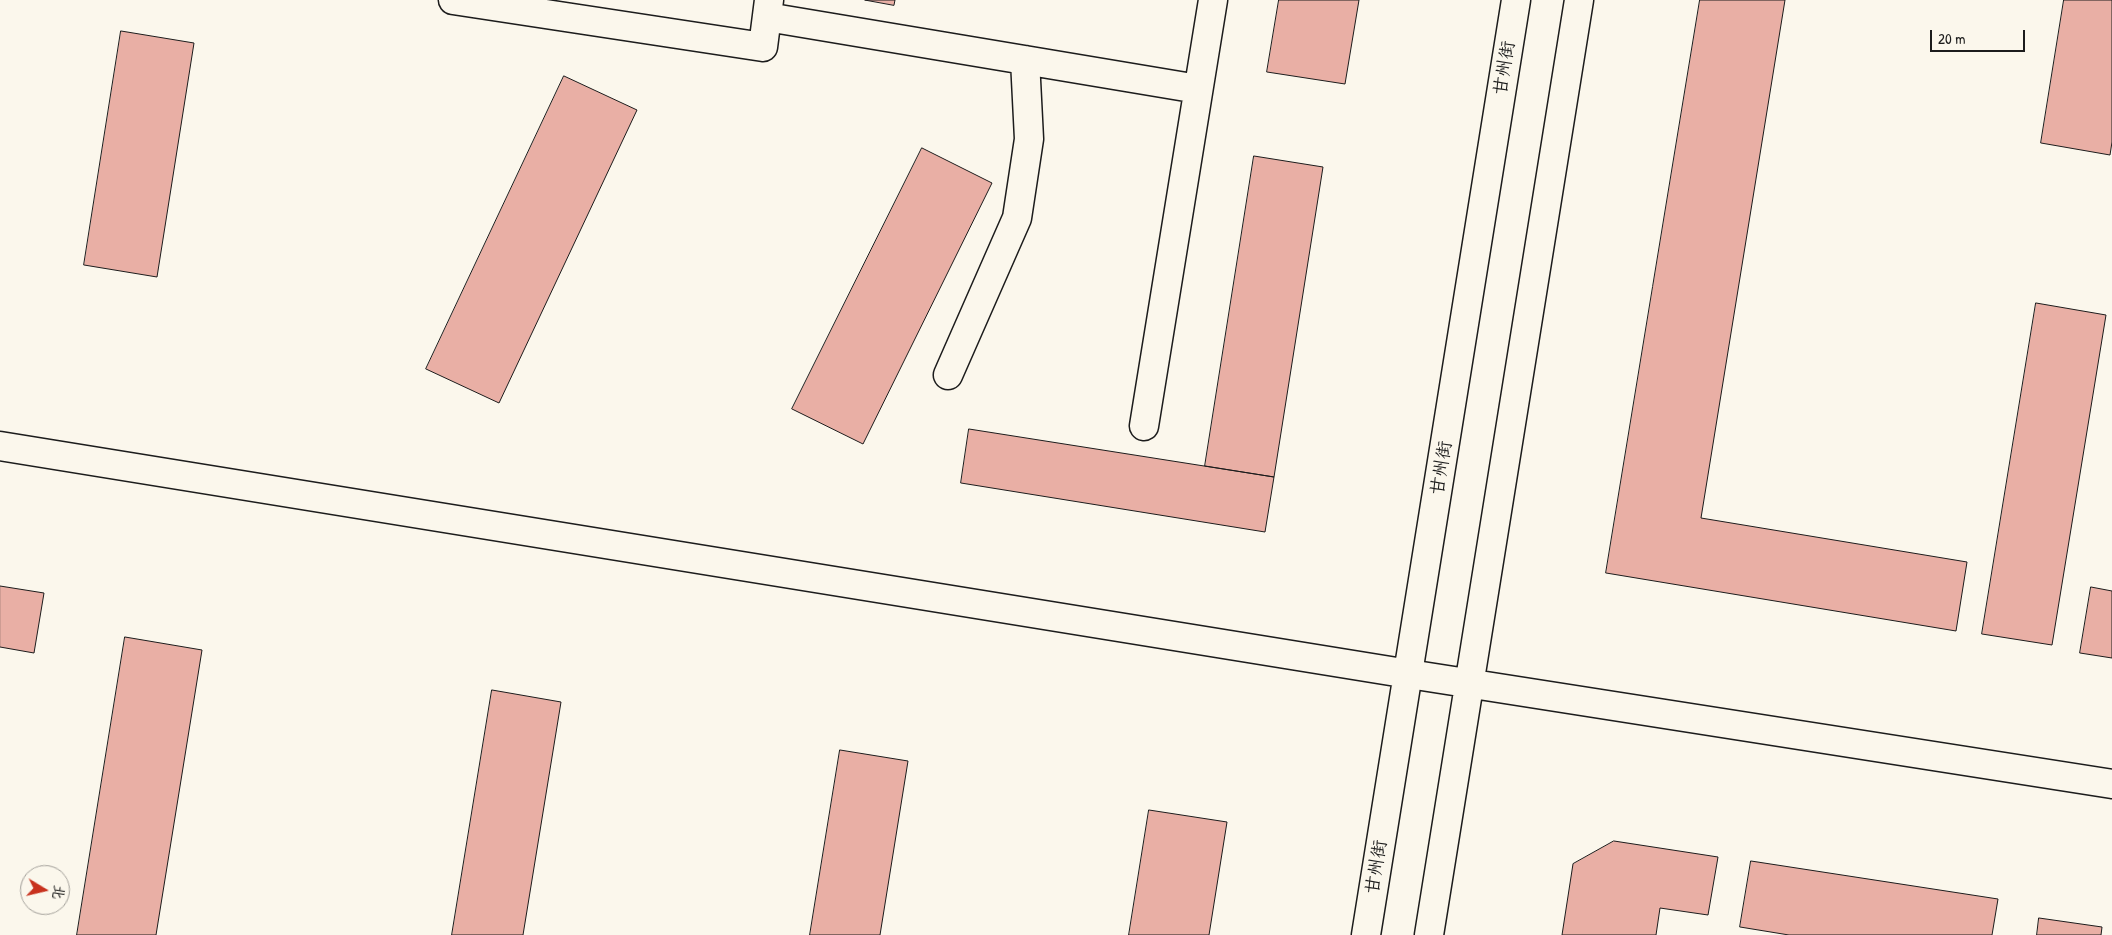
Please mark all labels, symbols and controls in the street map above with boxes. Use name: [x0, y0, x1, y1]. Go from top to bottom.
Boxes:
scale bar: [1932, 20, 2027, 52]
text: 20 m: [1938, 28, 1965, 49]
street label: 甘州街: [1490, 40, 1520, 96]
street label: 甘州街: [1427, 440, 1457, 496]
street label: 甘州街: [1362, 839, 1392, 895]
north arrow: [20, 865, 70, 915]
text: 北: [49, 884, 70, 901]

